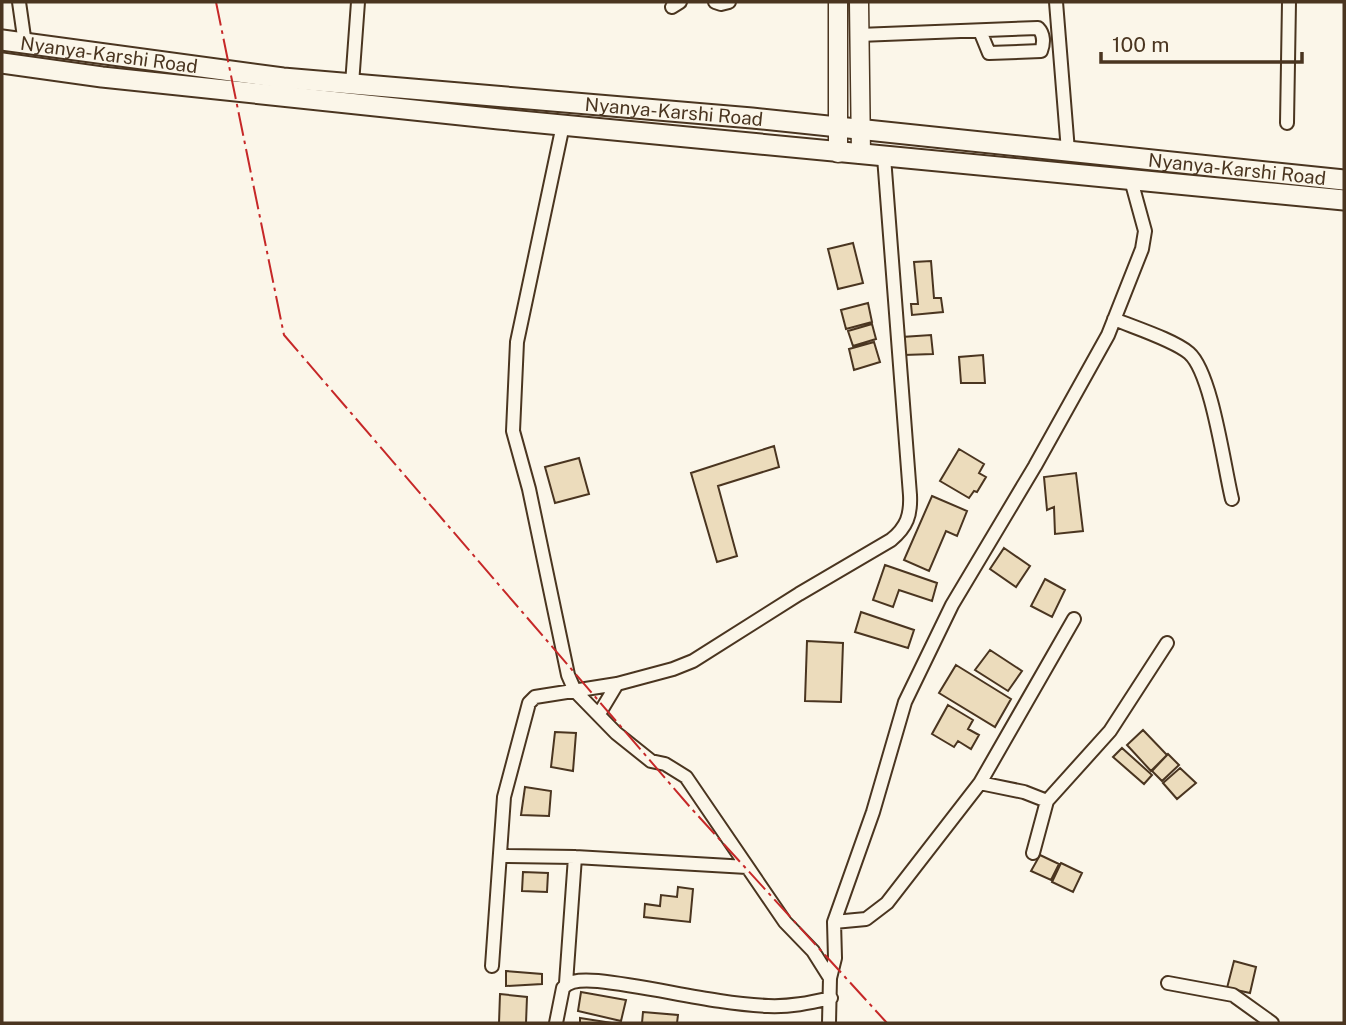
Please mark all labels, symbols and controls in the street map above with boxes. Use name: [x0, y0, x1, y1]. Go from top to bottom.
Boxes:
scale bar: [1101, 21, 1302, 65]
street label: Nyanya-Karshi Road: [19, 32, 199, 77]
text: 100 m: [1112, 32, 1169, 57]
street label: Nyanya-Karshi Road: [584, 93, 764, 130]
street label: Nyanya-Karshi Road: [1147, 149, 1327, 189]

